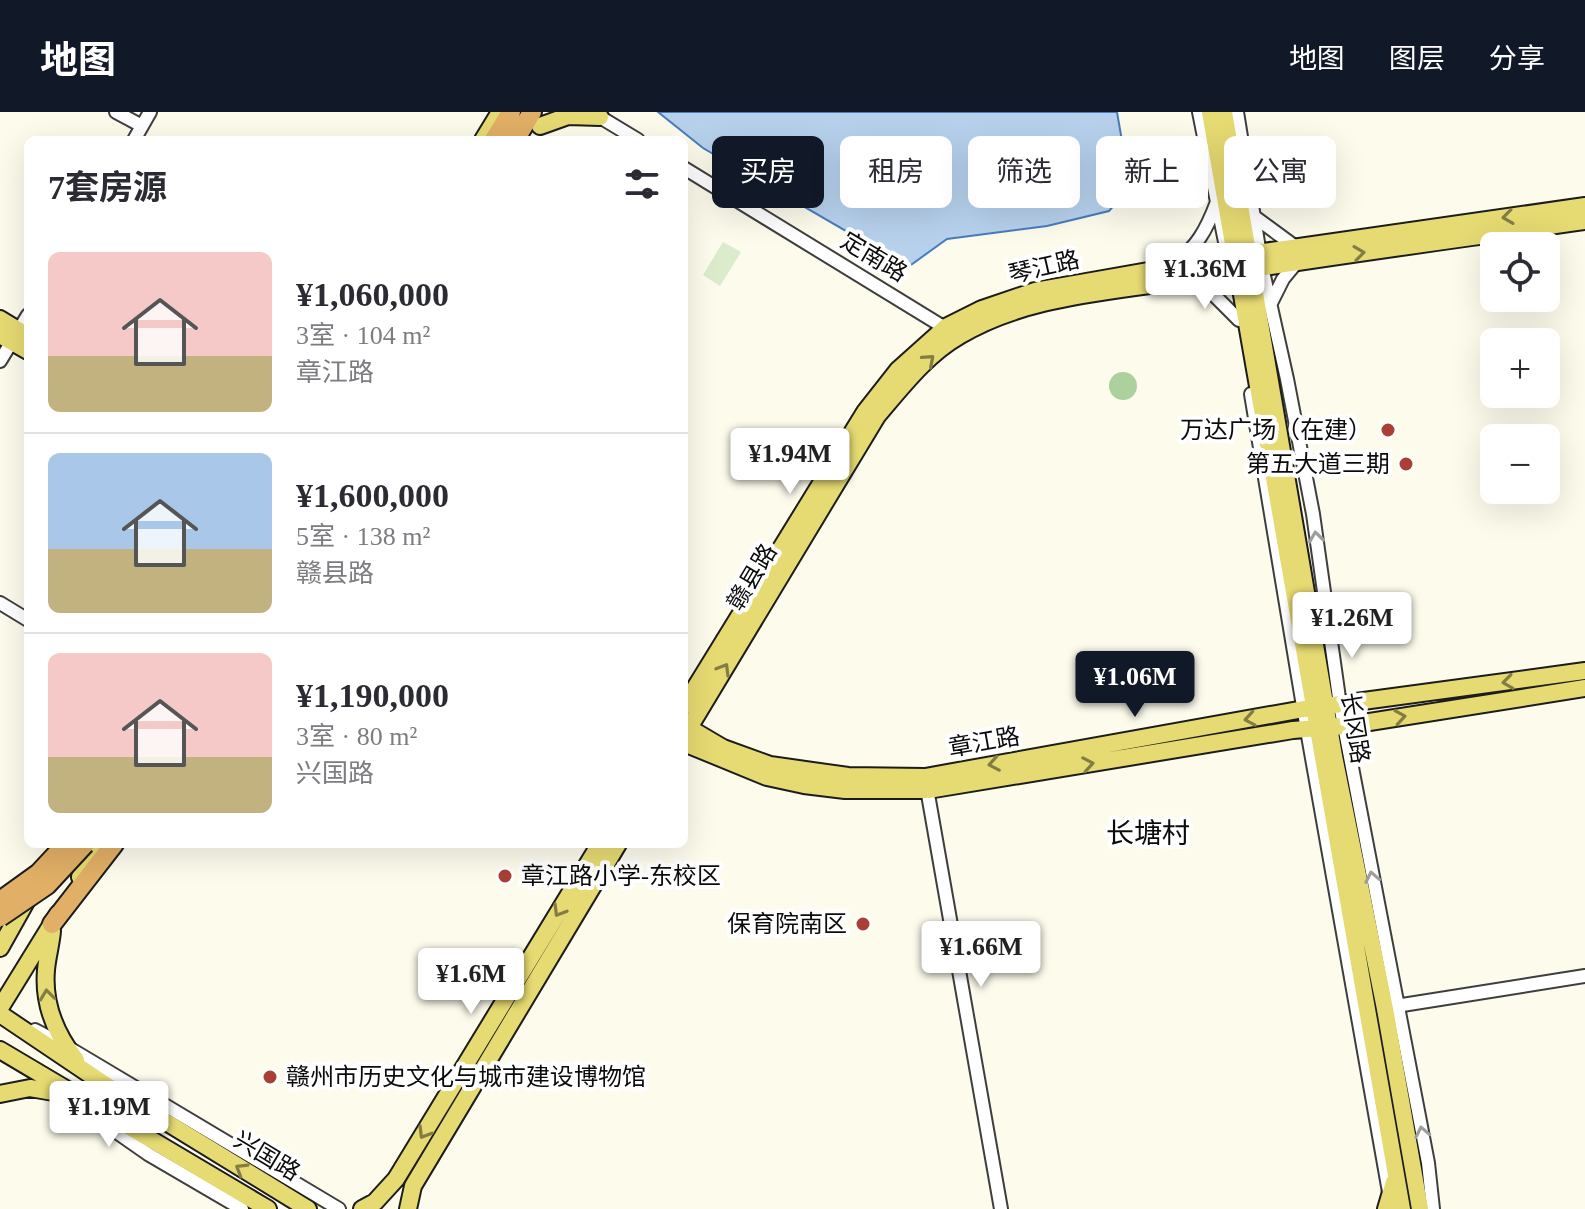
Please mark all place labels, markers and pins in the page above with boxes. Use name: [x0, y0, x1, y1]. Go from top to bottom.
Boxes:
pin: ¥1.36M: [1140, 243, 1270, 311]
place label: 万达广场（在建）: [1180, 417, 1372, 443]
marker: 万达广场（在建）: [1379, 421, 1397, 439]
pin: ¥1.94M: [725, 428, 855, 496]
place label: 第五大道三期: [1246, 451, 1390, 477]
marker: 第五大道三期: [1397, 455, 1415, 473]
pin: ¥1.26M: [1287, 592, 1417, 660]
pin: ¥1.06M: [1070, 651, 1200, 719]
place label: 章江路小学-东校区: [521, 863, 721, 889]
marker: 章江路小学-东校区: [496, 867, 514, 885]
place label: 保育院南区: [727, 911, 847, 937]
marker: 保育院南区: [854, 915, 872, 933]
pin: ¥1.66M: [916, 921, 1046, 989]
pin: ¥1.6M: [415, 948, 527, 1016]
place label: 赣州市历史文化与城市建设博物馆: [286, 1064, 646, 1090]
marker: 赣州市历史文化与城市建设博物馆: [261, 1068, 279, 1086]
pin: ¥1.19M: [44, 1081, 174, 1149]

